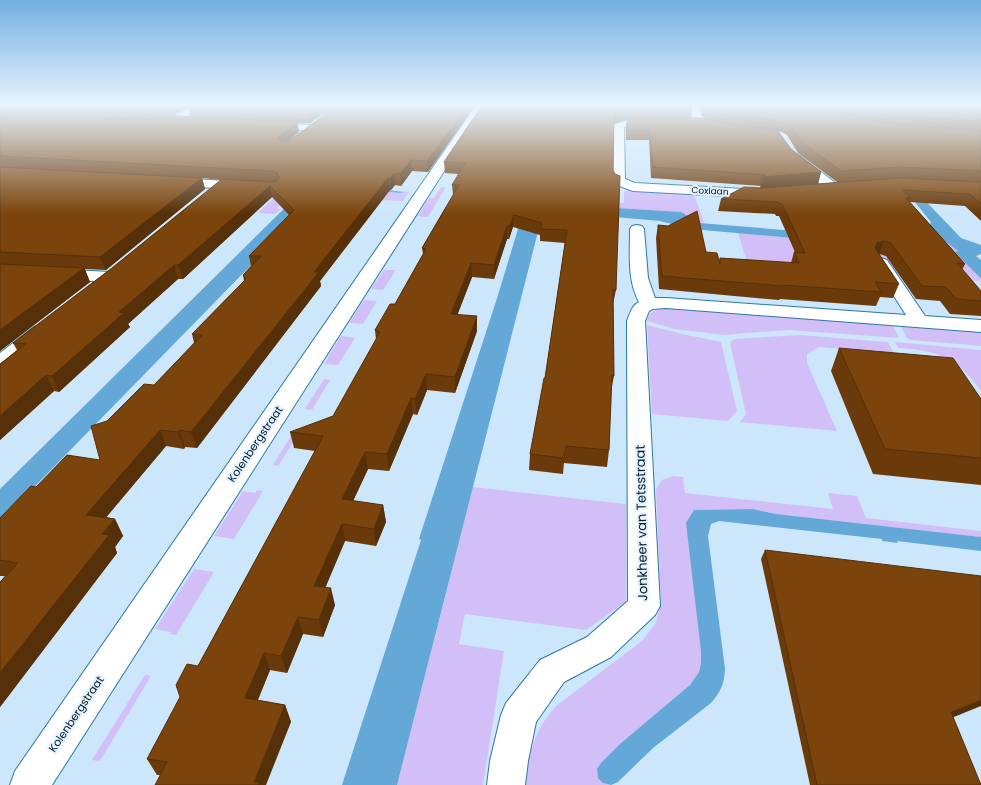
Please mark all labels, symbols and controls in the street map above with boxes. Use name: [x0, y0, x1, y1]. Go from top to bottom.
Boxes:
street label: Coxlaan: [691, 184, 729, 198]
street label: Kolenbergstraat: [224, 403, 286, 485]
street label: Jonkheer van Tetsstraat: [631, 445, 652, 601]
street label: Kolenbergstraat: [45, 673, 107, 755]

